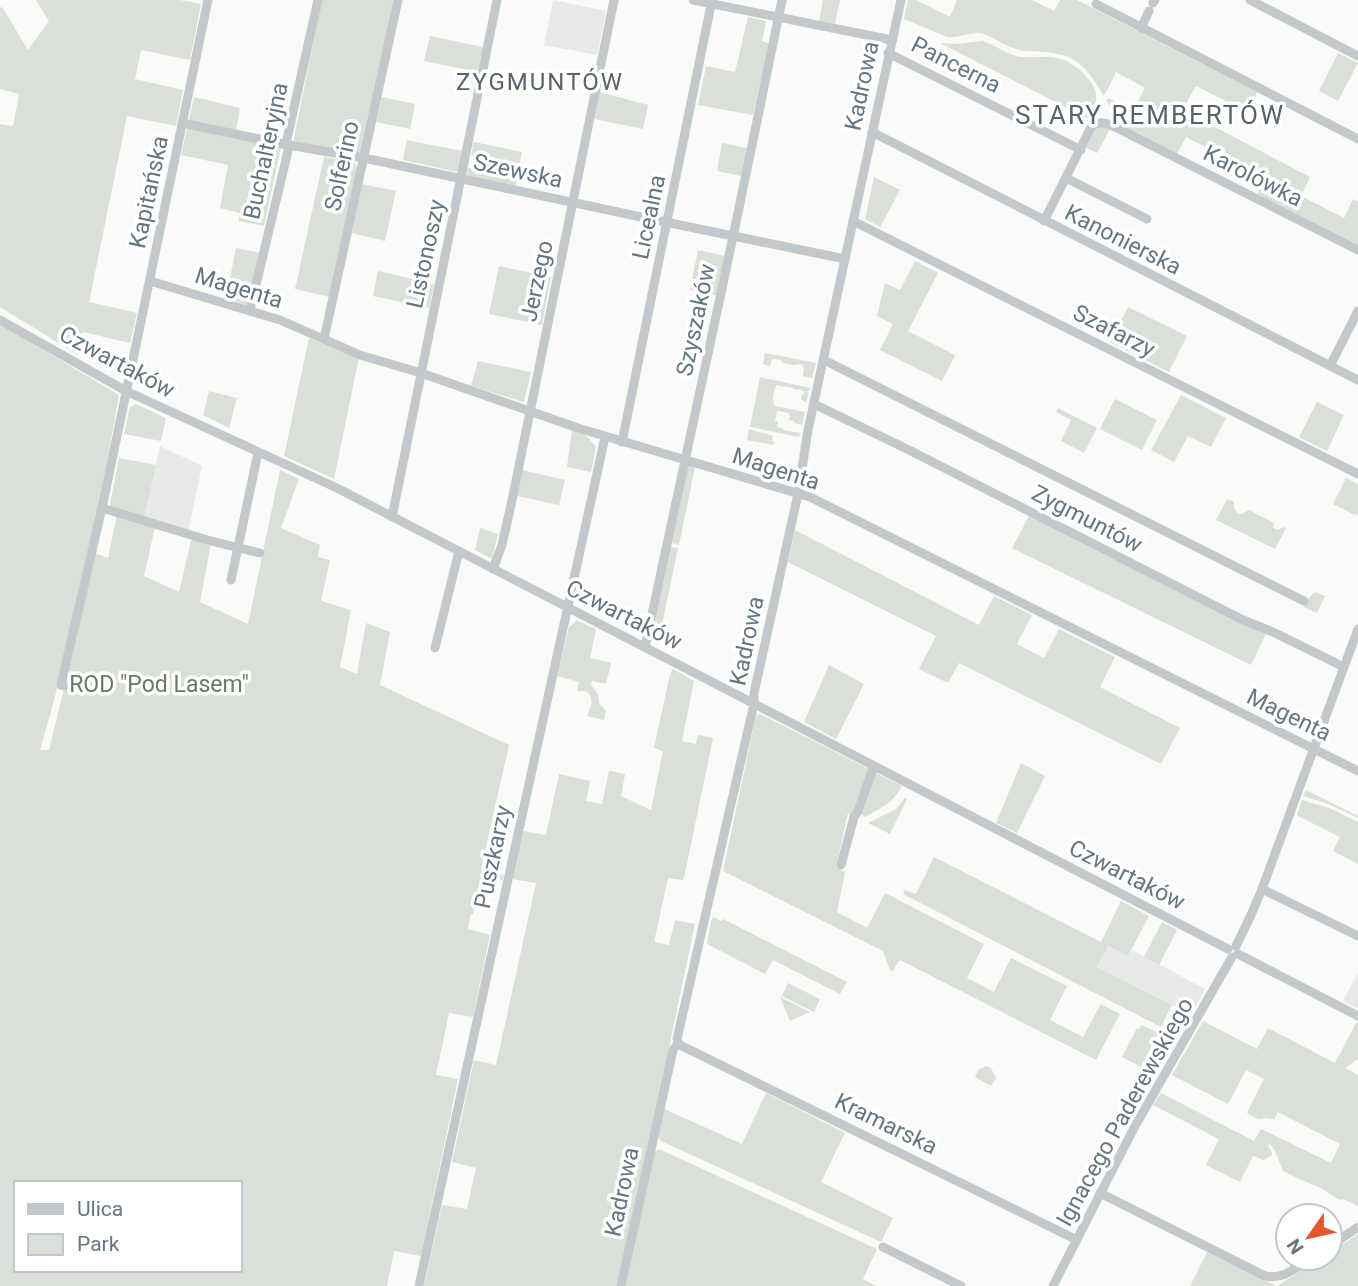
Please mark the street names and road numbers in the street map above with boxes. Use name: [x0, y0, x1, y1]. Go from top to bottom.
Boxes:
street label: Pancerna: [907, 31, 1005, 99]
street label: Kadrowa: [839, 39, 885, 133]
street label: Buchalteryjna: [238, 80, 294, 222]
street label: Solferino: [319, 118, 365, 214]
street label: Kapitańska: [124, 133, 174, 251]
street label: Karolówka: [1199, 140, 1307, 212]
street label: Szewska: [471, 148, 565, 194]
street label: Licealna: [627, 172, 671, 262]
street label: Listonoszy: [401, 197, 451, 311]
street label: Kanonierska: [1060, 199, 1186, 281]
street label: Jerzego: [515, 238, 559, 324]
street label: Magenta: [192, 262, 286, 314]
street label: Szyszaków: [671, 262, 721, 378]
street label: Szafarzy: [1069, 299, 1160, 363]
street label: Czwartaków: [55, 320, 179, 404]
street label: Magenta: [729, 442, 823, 496]
street label: Zygmuntów: [1027, 480, 1147, 558]
street label: Czwartaków: [561, 574, 687, 656]
street label: Kadrowa: [724, 594, 770, 688]
street label: Magenta: [1242, 683, 1336, 747]
street label: Puszkarzy: [469, 803, 517, 911]
street label: Czwartaków: [1064, 834, 1190, 916]
street label: Ignacego Paderewskiego: [1051, 993, 1199, 1231]
street label: Kramarska: [830, 1088, 942, 1160]
street label: Kadrowa: [599, 1145, 645, 1239]

